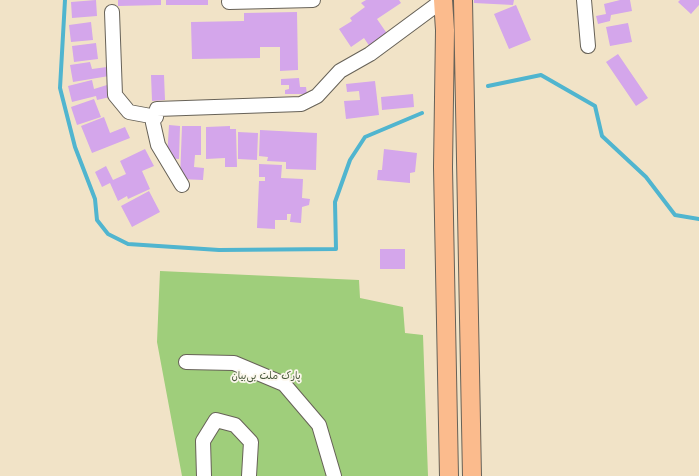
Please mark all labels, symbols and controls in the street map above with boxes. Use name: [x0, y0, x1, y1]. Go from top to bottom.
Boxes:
park label: پارک ملت بی‌بیان: [231, 370, 301, 382]

